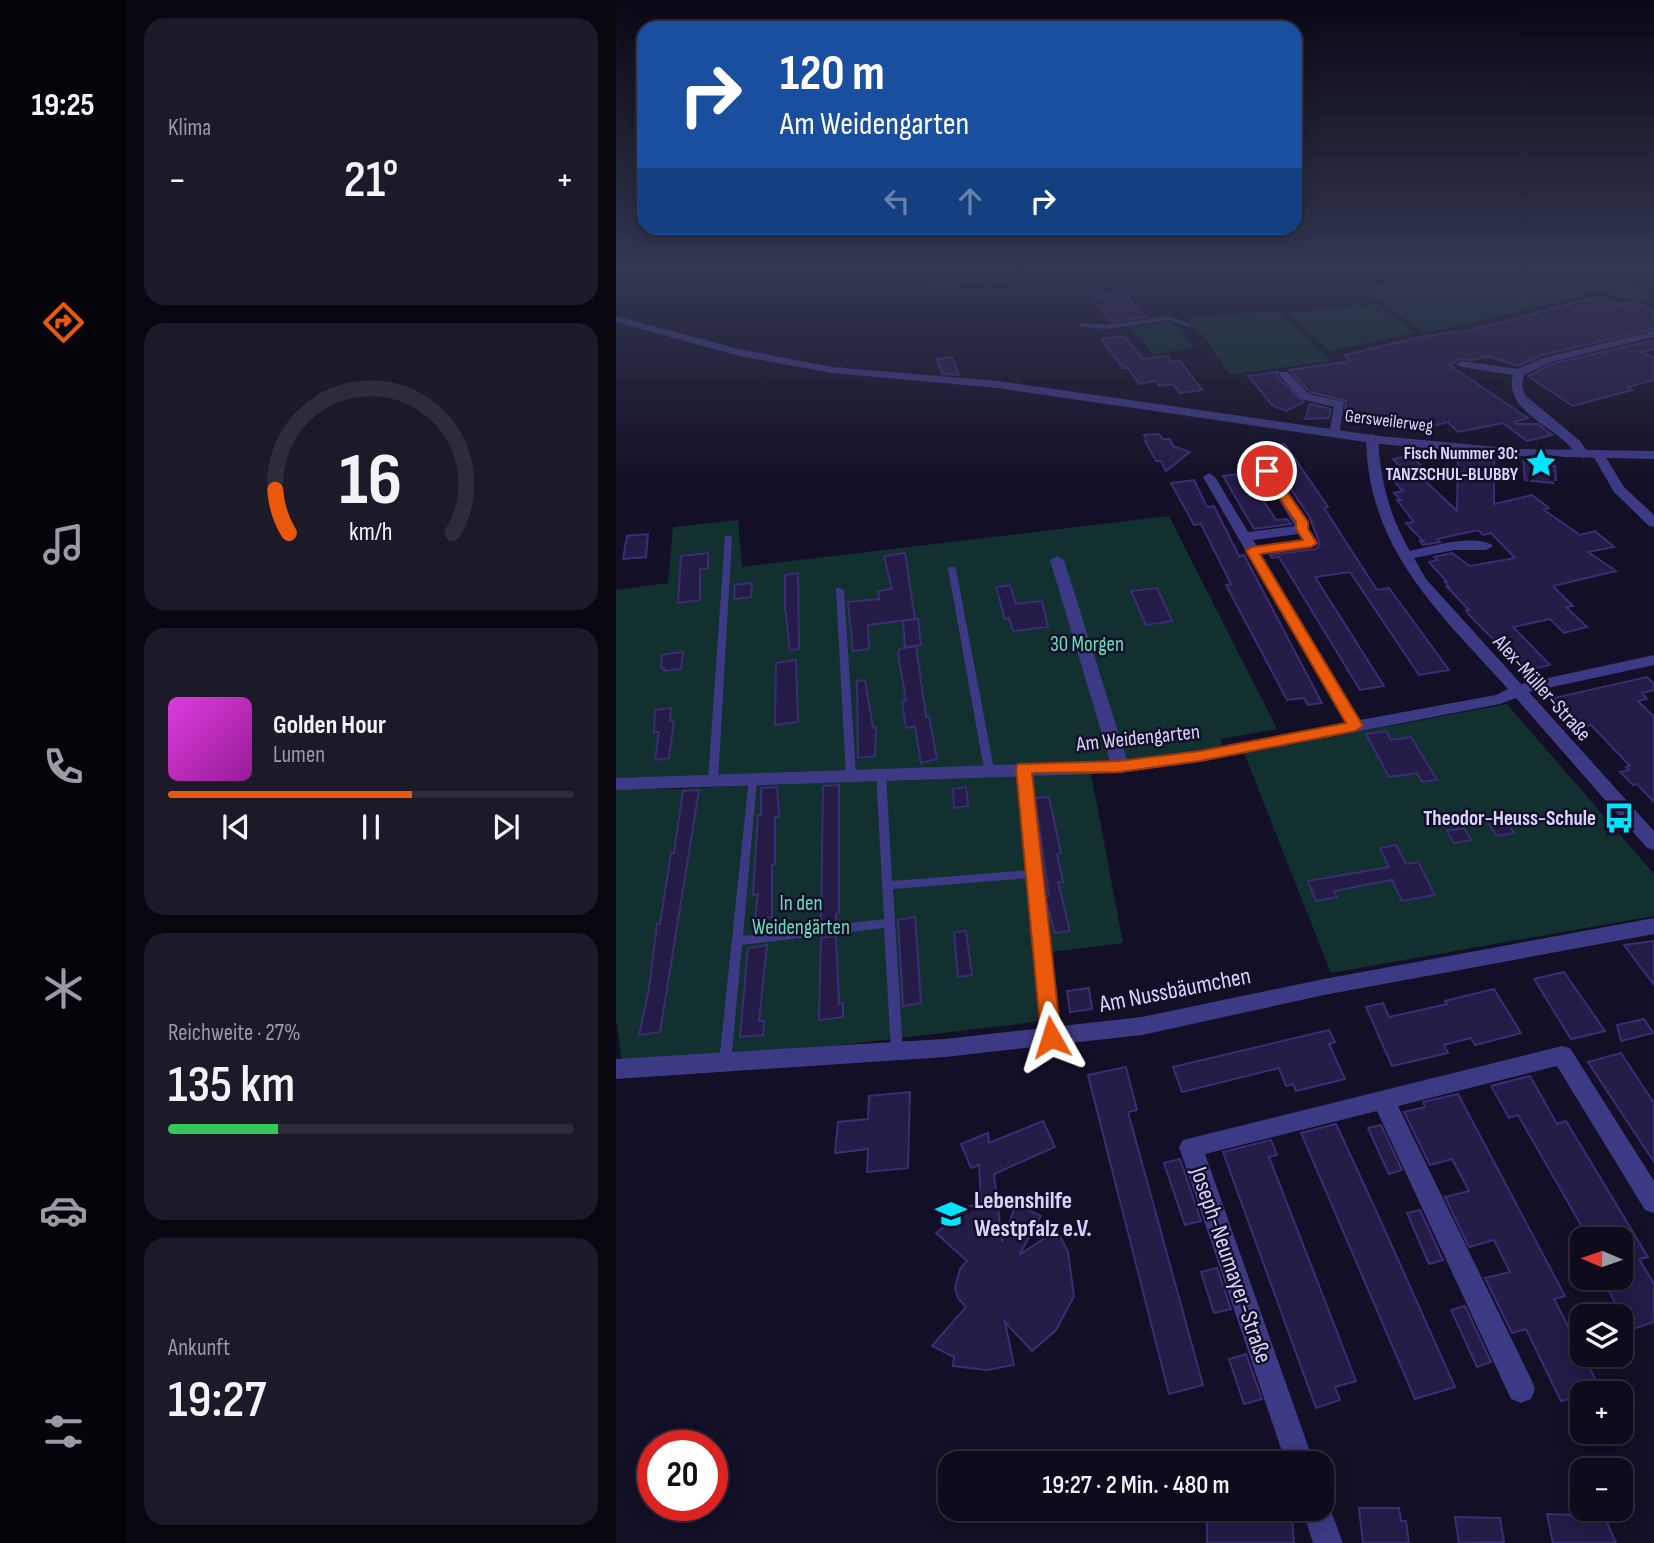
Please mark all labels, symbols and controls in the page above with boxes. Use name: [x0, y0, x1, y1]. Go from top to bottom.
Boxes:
text: 120 m: [780, 45, 885, 104]
icon: right: [665, 49, 756, 140]
text: 19:25: [32, 86, 94, 125]
text: Am Weidengarten: [780, 105, 969, 144]
text: Klima: [168, 114, 211, 142]
text: 21°: [344, 149, 398, 212]
text: −: [168, 158, 187, 203]
text: +: [555, 158, 574, 203]
icon: left: [878, 182, 916, 220]
icon: ahead: [951, 182, 989, 220]
icon: right: [1024, 182, 1062, 220]
icon: directions: [39, 298, 88, 347]
street label: Gersweilerweg: [1344, 405, 1434, 437]
text: 16: [340, 437, 402, 525]
pin: [1237, 441, 1297, 501]
place label: Fisch Nummer 30: TANZSCHUL-BLUBBY: [1386, 443, 1519, 485]
place icon: Fisch Nummer 30: TANZSCHUL-BLUBBY: [1524, 446, 1558, 480]
icon: arrive: [1248, 452, 1286, 490]
text: km/h: [349, 516, 393, 547]
icon: music: [39, 520, 88, 569]
street label: Alex-Müller-Straße: [1487, 629, 1596, 746]
park label: 30 Morgen: [1050, 632, 1124, 657]
text: Golden Hour: [273, 710, 386, 741]
street label: Am Weidengarten: [1074, 719, 1201, 757]
text: Lumen: [273, 741, 325, 769]
icon: phone: [39, 742, 88, 791]
bus stop icon: Theodor-Heuss-Schule: [1602, 801, 1636, 835]
place label: Theodor-Heuss-Schule: [1423, 806, 1596, 831]
icon: previous: [217, 808, 255, 846]
icon: pause: [352, 808, 390, 846]
icon: next: [487, 808, 525, 846]
park label: In den Weidengärten: [752, 891, 850, 940]
street label: Am Nussbäumchen: [1096, 961, 1253, 1019]
icon: climate: [39, 964, 88, 1013]
position arrow: [1014, 1000, 1088, 1074]
text: Reichweite · 27%: [168, 1019, 301, 1047]
text: 135 km: [168, 1054, 295, 1117]
street label: Joseph-Neumayer-Straße: [1183, 1162, 1278, 1367]
icon: car: [39, 1186, 88, 1235]
place label: Lebenshilfe Westpfalz e.V.: [974, 1186, 1092, 1243]
school or university icon: Lebenshilfe Westpfalz e.V.: [934, 1197, 968, 1231]
north arrow: [1570, 1227, 1633, 1290]
map controls: [1570, 1227, 1633, 1521]
button: layers: [1570, 1304, 1633, 1367]
text: Ankunft: [168, 1334, 230, 1362]
text: 19:27: [168, 1369, 266, 1432]
button: +: [1570, 1381, 1633, 1444]
icon: filters: [39, 1407, 88, 1456]
speed limit sign: 20: [637, 1430, 728, 1521]
button: −: [1570, 1458, 1633, 1521]
text: 19:27 · 2 Min. · 480 m: [1043, 1470, 1229, 1501]

